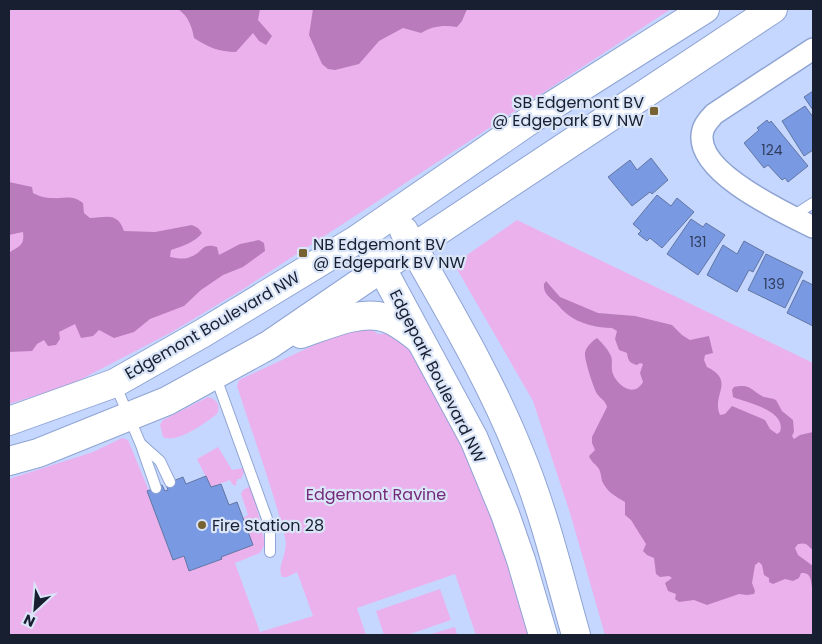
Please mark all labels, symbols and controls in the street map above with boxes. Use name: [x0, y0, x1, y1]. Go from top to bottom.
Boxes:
place label: SB Edgemont BV @ Edgepark BV NW: [492, 91, 644, 132]
marker: SB Edgemont BV @ Edgepark BV NW: [648, 105, 660, 117]
house number: 124: [761, 140, 783, 160]
house number: 131: [689, 232, 707, 252]
place label: NB Edgemont BV @ Edgepark BV NW: [313, 233, 465, 274]
marker: NB Edgemont BV @ Edgepark BV NW: [297, 247, 309, 259]
street label: Edgemont Boulevard NW: [120, 266, 304, 385]
house number: 139: [763, 274, 785, 294]
street label: Edgepark Boulevard NW: [384, 286, 491, 467]
park label: Edgemont Ravine: [306, 483, 446, 506]
place label: Fire Station 28: [212, 514, 324, 537]
marker: Fire Station 28: [196, 519, 208, 531]
north arrow: [10, 584, 60, 634]
text: N: [20, 609, 38, 632]

